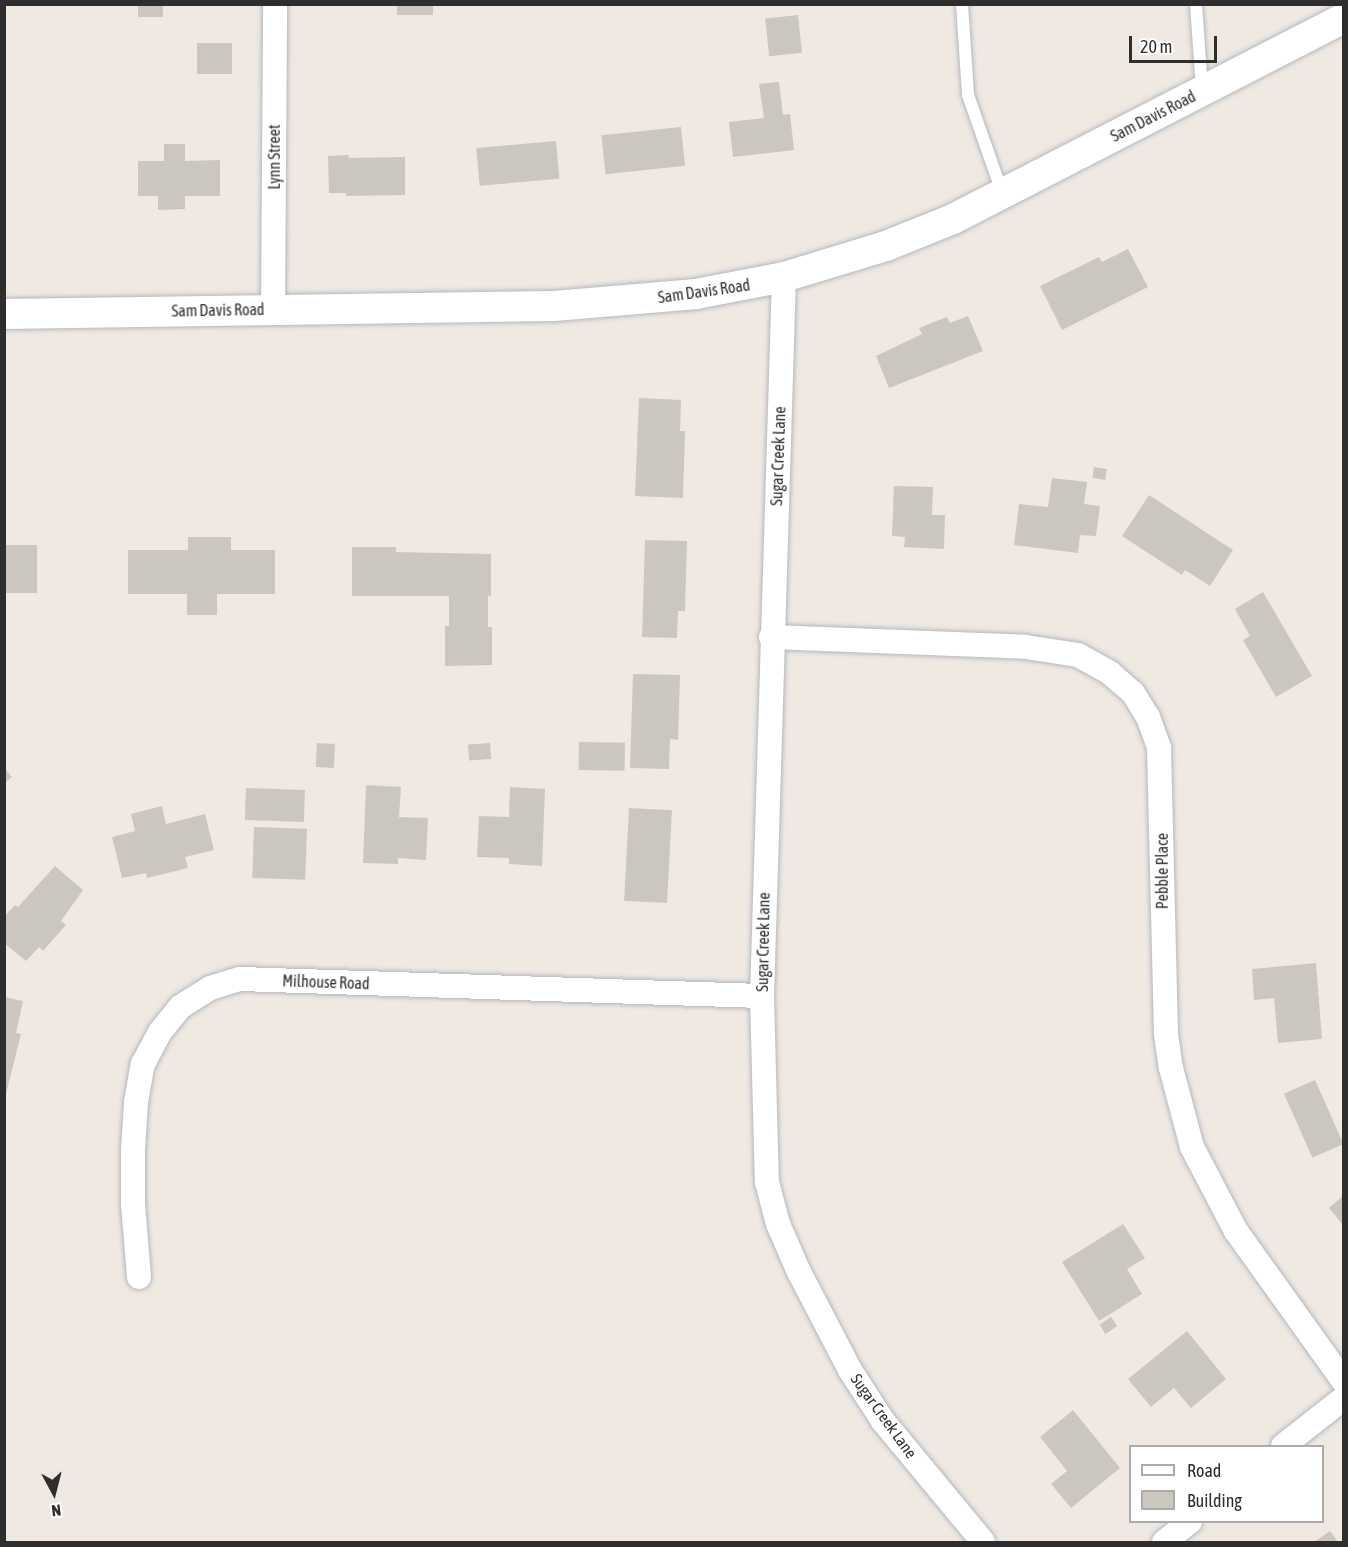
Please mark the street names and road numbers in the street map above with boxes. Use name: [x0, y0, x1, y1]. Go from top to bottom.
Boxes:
street label: Sam Davis Road: [1107, 86, 1199, 146]
street label: Lynn Street: [264, 124, 284, 190]
street label: Sam Davis Road: [657, 275, 751, 307]
street label: Sam Davis Road: [171, 300, 265, 320]
street label: Sugar Creek Lane: [767, 406, 789, 506]
street label: Pebble Place: [1152, 833, 1172, 909]
street label: Sugar Creek Lane: [753, 892, 773, 992]
street label: Milhouse Road: [282, 971, 370, 993]
street label: Sugar Creek Lane: [847, 1370, 921, 1462]

